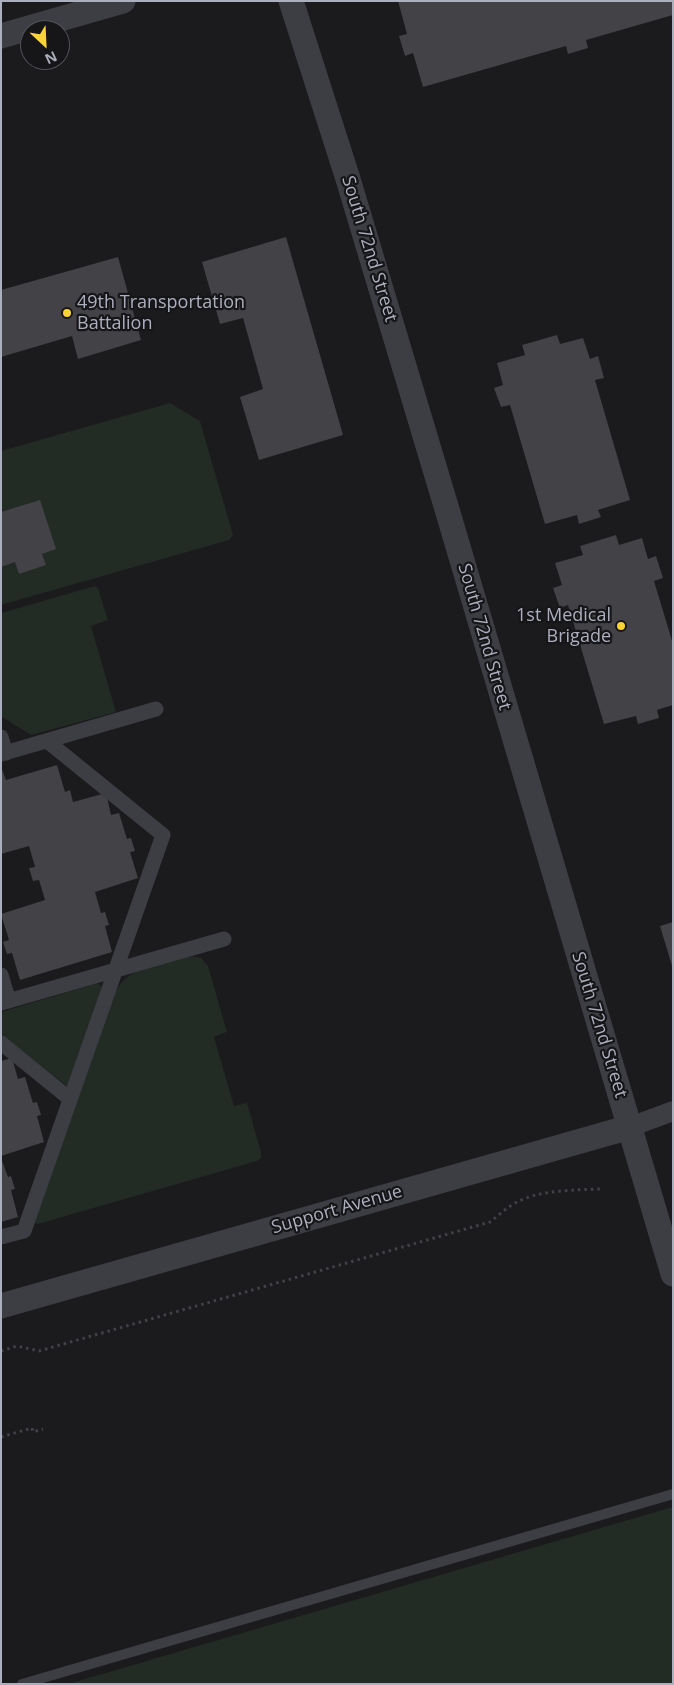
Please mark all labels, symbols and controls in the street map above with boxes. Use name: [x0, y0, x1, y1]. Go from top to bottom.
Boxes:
north arrow: [20, 20, 70, 70]
text: N: [42, 47, 60, 69]
street label: South 72nd Street: [337, 173, 401, 325]
place label: 49th Transportation Battalion: [77, 292, 245, 334]
marker: 49th Transportation Battalion: [61, 307, 73, 319]
street label: South 72nd Street: [453, 561, 515, 713]
place label: 1st Medical Brigade: [516, 605, 611, 648]
marker: 1st Medical Brigade: [615, 620, 627, 632]
street label: South 72nd Street: [567, 949, 631, 1101]
street label: Support Avenue: [269, 1181, 405, 1239]

